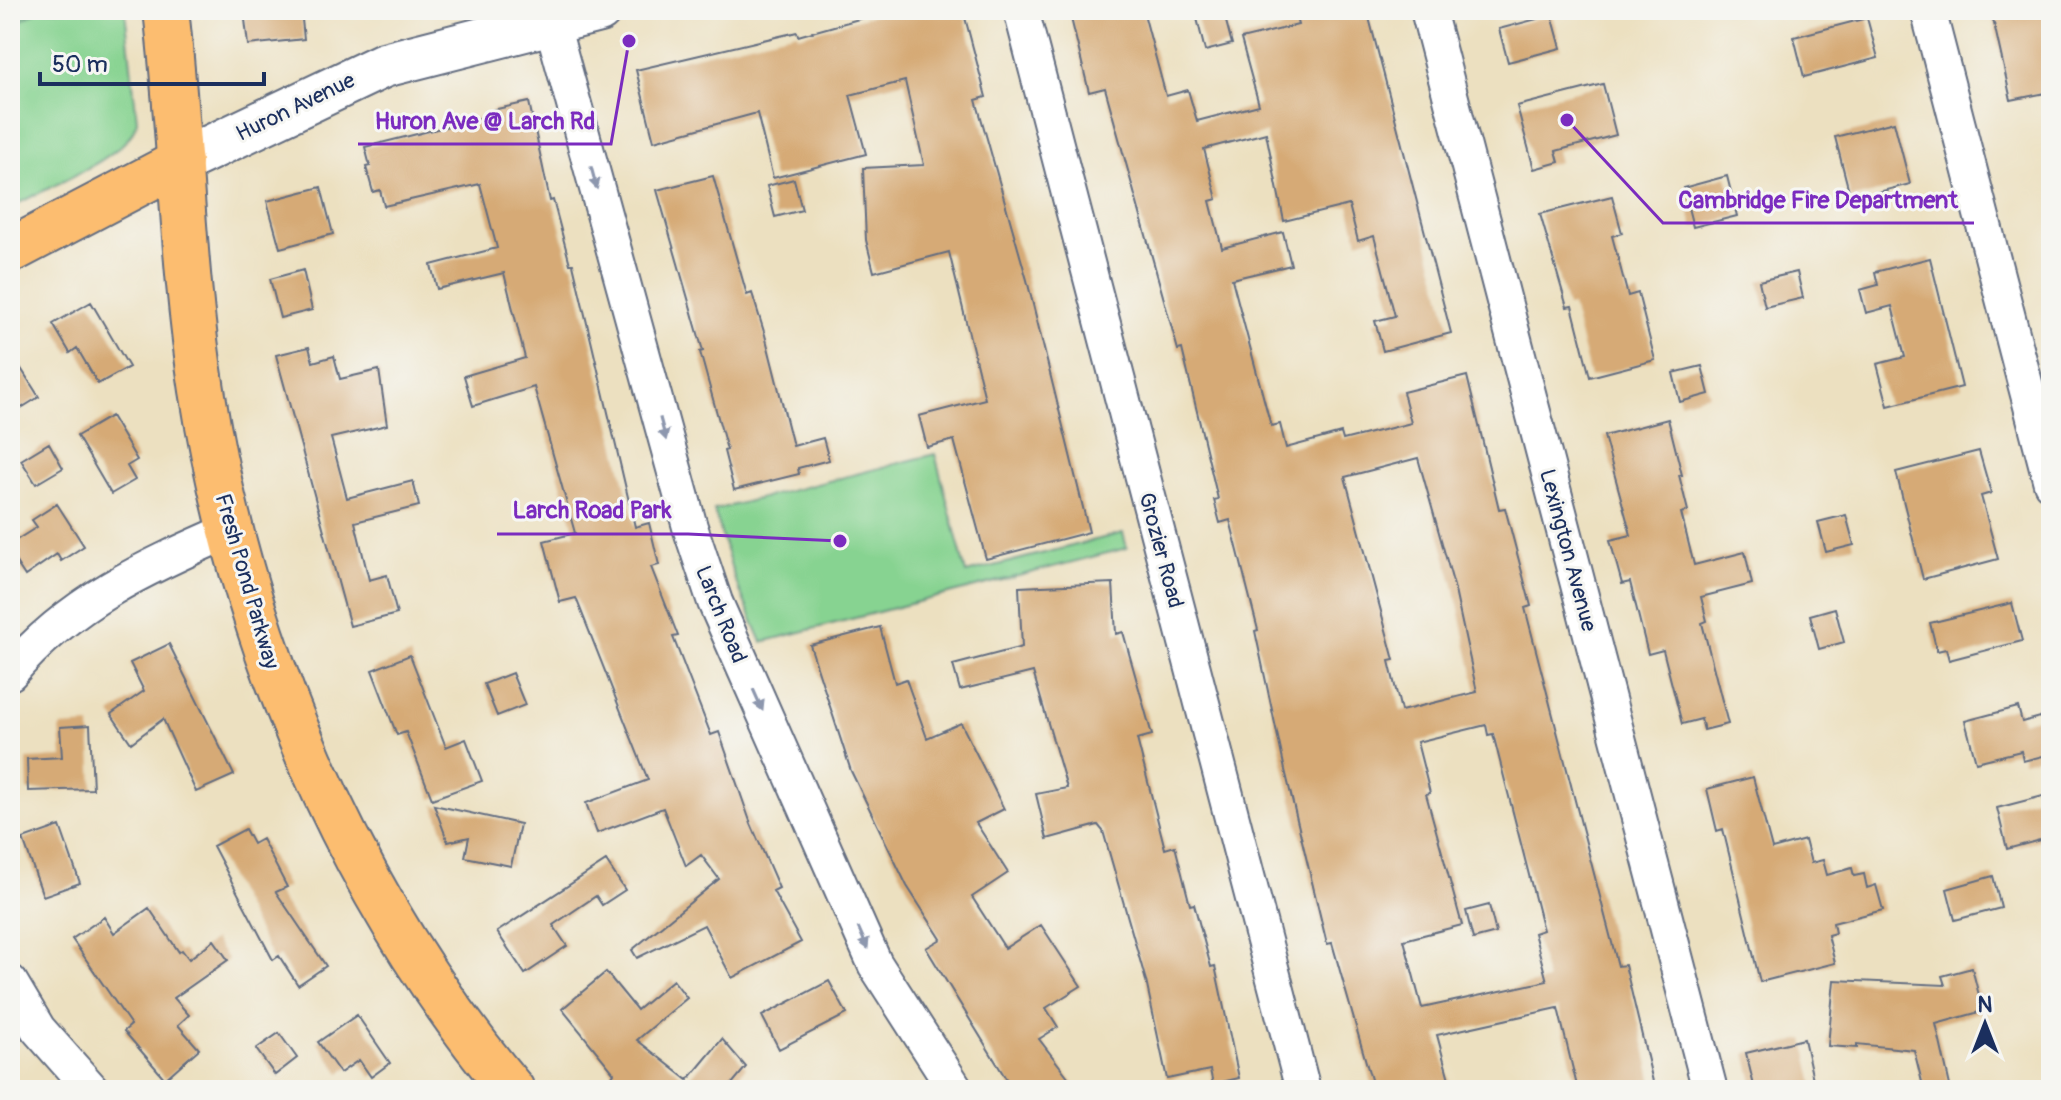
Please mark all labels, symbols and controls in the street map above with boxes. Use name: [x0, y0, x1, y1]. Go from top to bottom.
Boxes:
scale bar: [40, 36, 264, 86]
text: 50 m: [52, 50, 108, 79]
street label: Huron Avenue: [231, 66, 360, 148]
callout: Huron Ave @ Larch Rd: [358, 96, 611, 144]
text: Huron Ave @ Larch Rd: [375, 107, 595, 136]
one-way arrow: [589, 166, 601, 191]
callout: Cambridge Fire Department: [1663, 175, 1974, 223]
text: Cambridge Fire Department: [1678, 186, 1959, 215]
one-way arrow: [658, 417, 670, 442]
street label: Lexington Avenue: [1533, 466, 1603, 635]
callout: Larch Road Park: [497, 486, 688, 534]
street label: Fresh Pond Parkway: [209, 490, 285, 672]
street label: Grozier Road: [1132, 490, 1190, 611]
text: Larch Road Park: [513, 496, 672, 525]
street label: Larch Road: [689, 562, 753, 667]
one-way arrow: [751, 688, 765, 712]
one-way arrow: [857, 926, 870, 950]
north arrow: [1945, 984, 2025, 1064]
text: N: [1978, 991, 1993, 1019]

